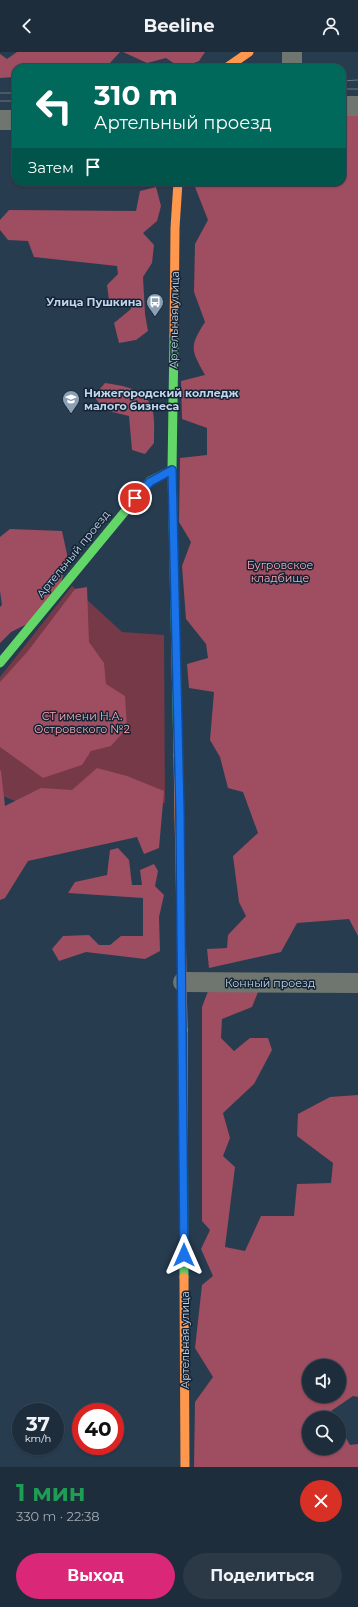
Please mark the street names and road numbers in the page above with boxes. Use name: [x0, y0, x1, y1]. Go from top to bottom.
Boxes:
street label: Артельная улица: [166, 271, 182, 369]
street label: Артельный проезд: [33, 507, 113, 601]
street label: Конный проезд: [225, 976, 315, 990]
street label: Артельная улица: [178, 1291, 192, 1389]

